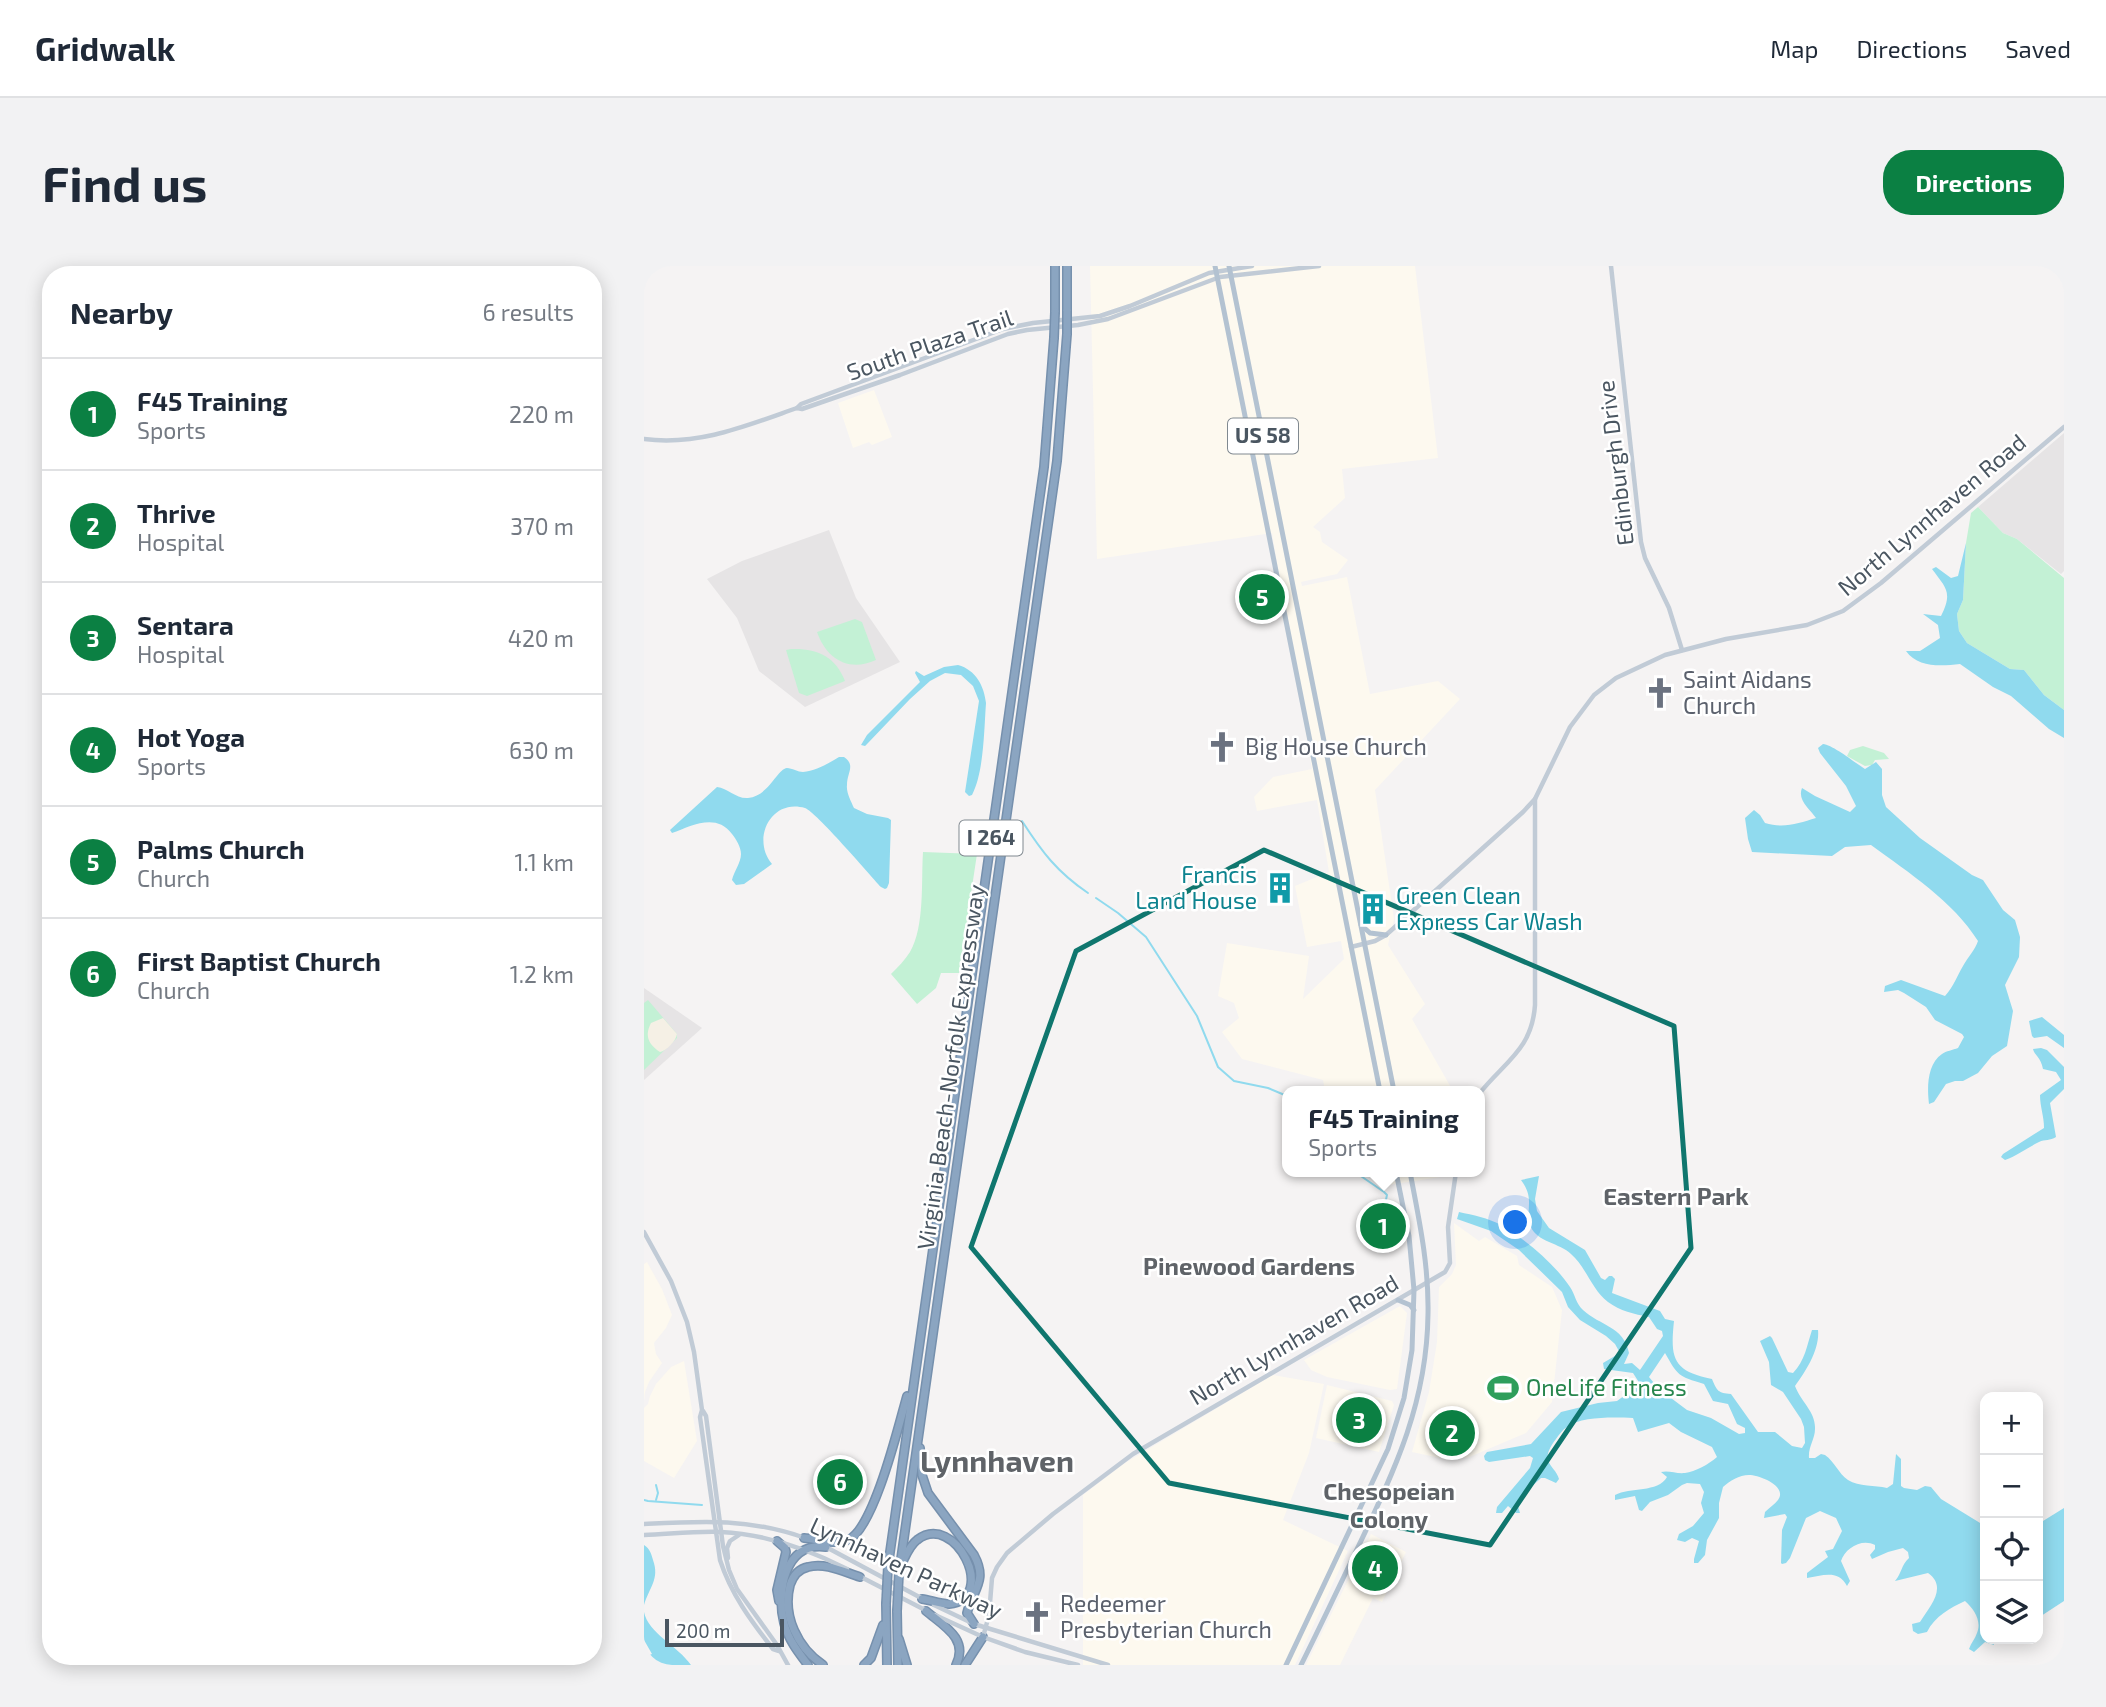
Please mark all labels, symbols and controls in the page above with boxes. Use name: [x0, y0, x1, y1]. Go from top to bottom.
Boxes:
text: Gridwalk: [35, 28, 175, 68]
text: Map: [1770, 34, 1818, 63]
text: Directions: [1856, 34, 1967, 63]
text: Saved: [2005, 34, 2071, 63]
button: Directions: [1883, 150, 2064, 215]
text: Find us: [42, 153, 207, 212]
text: Nearby: [70, 294, 173, 330]
text: 6 results: [483, 298, 574, 326]
street label: South Plaza Trail: [843, 302, 1017, 386]
street label: Edinburgh Drive: [1591, 379, 1639, 547]
text: F45 Training: [137, 385, 288, 416]
text: 1: [88, 400, 98, 428]
text: 220 m: [509, 400, 574, 428]
text: Sports: [137, 416, 206, 444]
road number: US 58: [1228, 418, 1298, 454]
street label: North Lynnhaven Road: [1832, 427, 2031, 601]
text: Thrive: [137, 497, 216, 528]
text: 2: [86, 512, 100, 540]
text: 370 m: [510, 512, 574, 540]
text: Hospital: [137, 528, 224, 556]
pin: 5: [1239, 571, 1285, 623]
text: Sentara: [137, 609, 234, 640]
text: 3: [86, 624, 100, 652]
text: 420 m: [508, 624, 574, 652]
text: Hospital: [137, 640, 224, 668]
place label: Saint Aidans Church: [1683, 665, 1812, 719]
church icon: Saint Aidans Church: [1643, 676, 1677, 710]
text: Hot Yoga: [137, 721, 245, 752]
church icon: Big House Church: [1205, 730, 1239, 764]
place label: Big House Church: [1245, 732, 1427, 760]
text: 4: [86, 736, 100, 764]
text: 630 m: [509, 736, 574, 764]
text: Sports: [137, 752, 206, 780]
road number: I 264: [960, 820, 1022, 856]
text: Palms Church: [137, 833, 305, 864]
text: 5: [87, 848, 99, 876]
text: 1.1 km: [514, 848, 574, 876]
place label: Francis Land House: [1135, 860, 1257, 914]
text: Church: [137, 864, 210, 892]
building icon: Francis Land House: [1263, 871, 1297, 905]
place label: Green Clean Express Car Wash: [1396, 881, 1583, 935]
street label: Virginia Beach-Norfolk Expressway: [910, 882, 990, 1251]
building icon: Green Clean Express Car Wash: [1356, 892, 1390, 926]
text: First Baptist Church: [137, 945, 381, 976]
text: 6: [86, 960, 100, 988]
text: 1.2 km: [510, 960, 574, 988]
text: Church: [137, 976, 210, 1004]
popup: [1282, 1086, 1485, 1177]
text: F45 Training: [1308, 1102, 1459, 1133]
text: Sports: [1308, 1133, 1377, 1161]
district label: Eastern Park: [1603, 1181, 1749, 1210]
pin: 1: [1360, 1200, 1406, 1252]
your location: [1498, 1205, 1532, 1239]
district label: Pinewood Gardens: [1143, 1251, 1355, 1280]
street label: North Lynnhaven Road: [1184, 1268, 1403, 1410]
sports icon: OneLife Fitness: [1486, 1371, 1520, 1405]
place label: OneLife Fitness: [1526, 1373, 1687, 1401]
map controls: [1980, 1392, 2043, 1644]
button: +: [1980, 1392, 2043, 1455]
pin: 3: [1336, 1394, 1382, 1446]
pin: 2: [1429, 1407, 1475, 1459]
district label: Lynnhaven: [920, 1442, 1074, 1479]
button: −: [1980, 1455, 2043, 1518]
pin: 6: [817, 1456, 863, 1508]
district label: Chesopeian Colony: [1323, 1476, 1455, 1533]
street label: Lynnhaven Parkway: [806, 1510, 1007, 1624]
button: locate: [1980, 1518, 2043, 1581]
pin: 4: [1352, 1542, 1398, 1594]
button: layers: [1980, 1581, 2043, 1644]
place label: Redeemer Presbyterian Church: [1060, 1589, 1272, 1643]
church icon: Redeemer Presbyterian Church: [1020, 1600, 1054, 1634]
scale bar: [665, 1616, 784, 1648]
text: 200 m: [676, 1619, 730, 1642]

